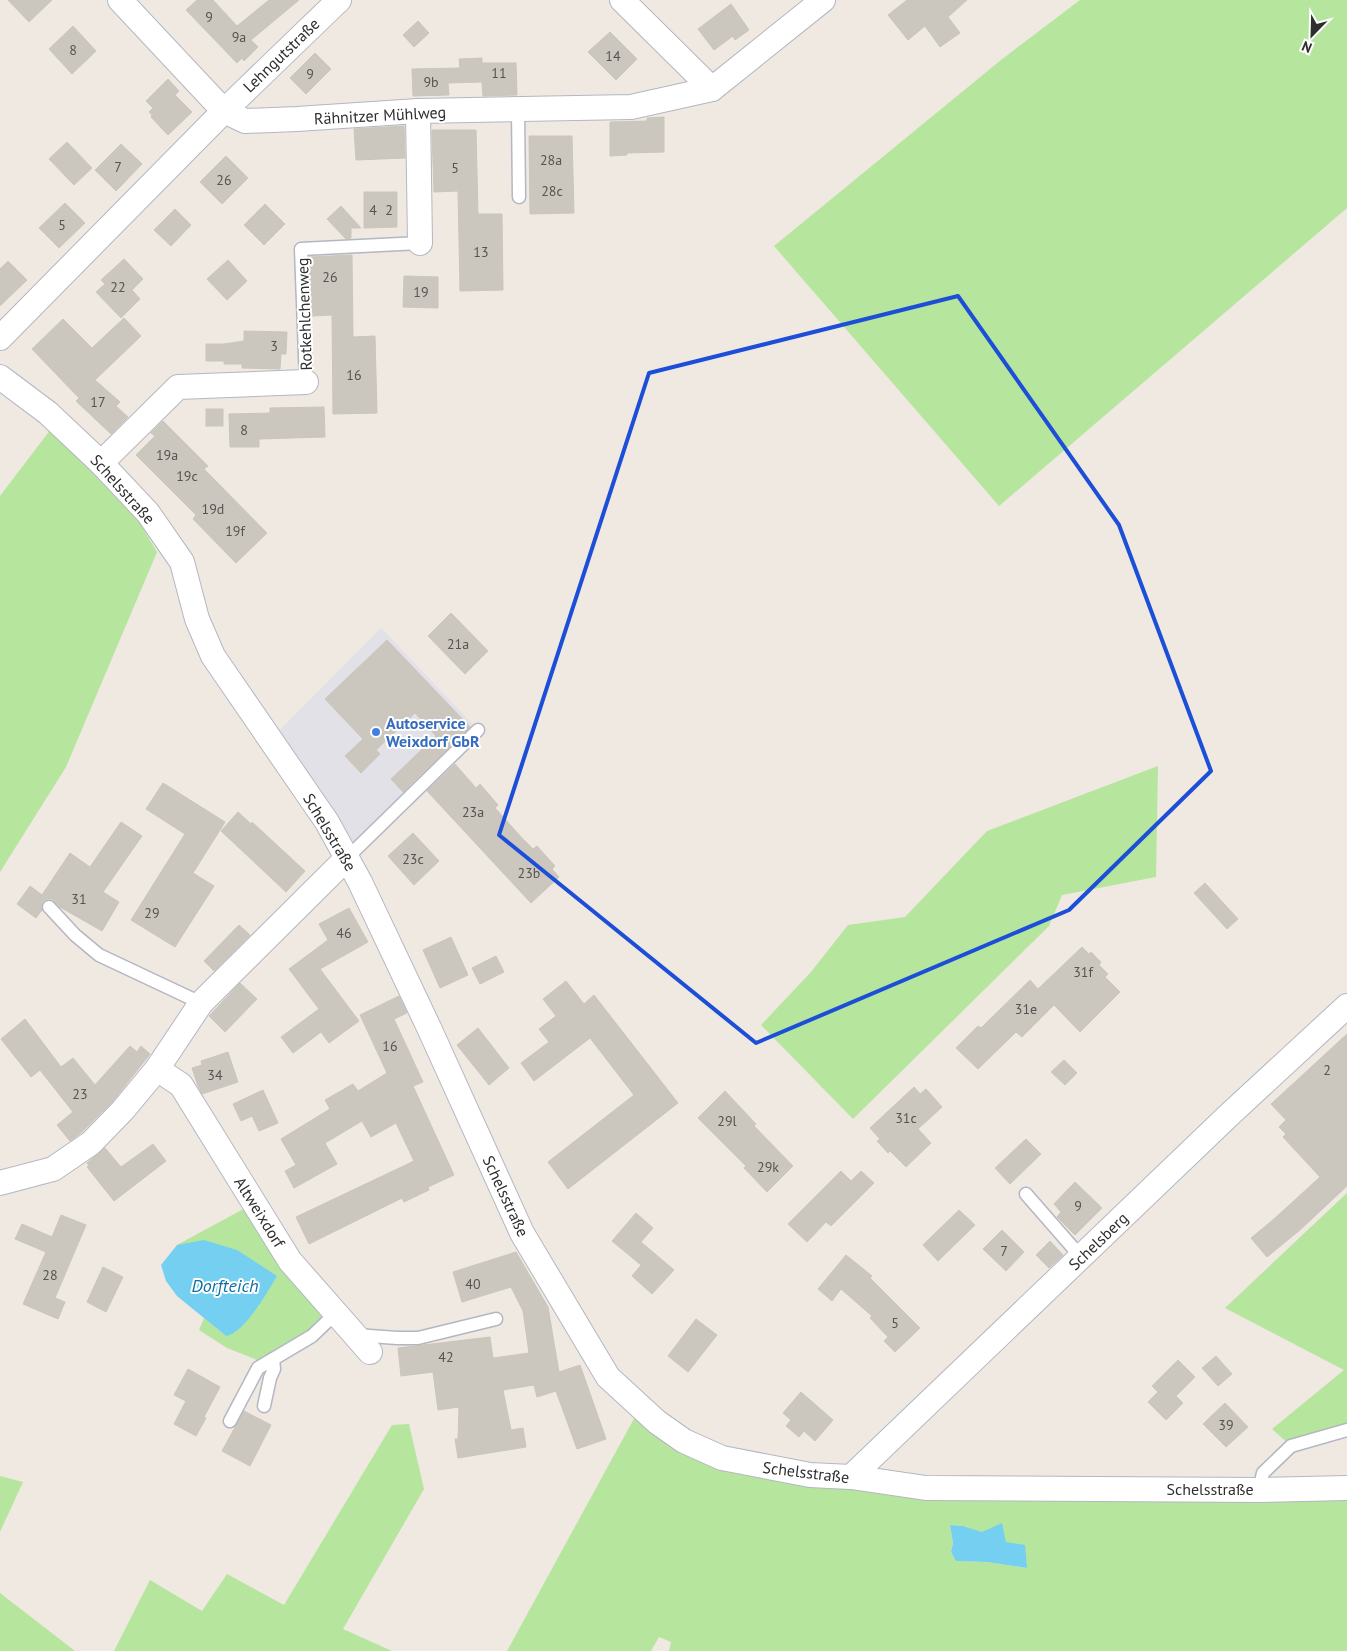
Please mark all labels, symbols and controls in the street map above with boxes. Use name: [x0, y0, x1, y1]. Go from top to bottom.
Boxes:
house number: 9: [205, 8, 213, 26]
north arrow: [1287, 10, 1337, 60]
street label: Lehngutstraße: [239, 14, 323, 96]
house number: 9a: [232, 28, 246, 46]
text: N: [1299, 37, 1315, 57]
house number: 8: [69, 41, 77, 59]
house number: 14: [605, 47, 621, 65]
house number: 11: [491, 64, 507, 82]
house number: 9: [306, 65, 314, 83]
house number: 9b: [423, 73, 439, 91]
street label: Rähnitzer Mühlweg: [314, 102, 446, 128]
house number: 28a: [540, 151, 562, 169]
house number: 7: [114, 158, 122, 176]
house number: 5: [451, 159, 459, 177]
house number: 26: [216, 171, 232, 189]
house number: 28c: [541, 182, 563, 200]
house number: 4: [369, 201, 377, 219]
house number: 2: [385, 201, 393, 219]
house number: 5: [58, 216, 66, 234]
house number: 13: [473, 243, 489, 261]
street label: Rotkehlchenweg: [292, 257, 316, 371]
house number: 26: [322, 268, 338, 286]
house number: 22: [110, 278, 126, 296]
house number: 19: [413, 283, 429, 301]
house number: 3: [270, 337, 278, 355]
house number: 16: [346, 366, 362, 384]
house number: 17: [90, 393, 106, 411]
house number: 8: [240, 421, 248, 439]
house number: 19a: [156, 446, 178, 464]
street label: Schelsstraße: [86, 450, 160, 528]
house number: 19c: [176, 467, 198, 485]
house number: 19d: [202, 500, 224, 518]
house number: 19f: [225, 522, 245, 540]
house number: 21a: [447, 635, 469, 653]
place label: Autoservice Weixdorf GbR: [386, 713, 480, 751]
marker: Autoservice Weixdorf GbR: [370, 726, 382, 738]
street label: Schelsstraße: [299, 790, 361, 874]
house number: 23a: [462, 803, 484, 821]
house number: 23c: [402, 850, 424, 868]
house number: 23b: [518, 864, 540, 882]
house number: 31: [71, 890, 87, 908]
house number: 29: [144, 904, 160, 922]
house number: 46: [336, 924, 352, 942]
house number: 31f: [1073, 963, 1093, 981]
house number: 31e: [1015, 1000, 1037, 1018]
house number: 16: [382, 1037, 398, 1055]
house number: 2: [1323, 1061, 1331, 1079]
house number: 34: [207, 1066, 223, 1084]
house number: 23: [72, 1085, 88, 1103]
house number: 31c: [895, 1109, 917, 1127]
house number: 29l: [717, 1112, 737, 1130]
street label: Schelsstraße: [479, 1152, 533, 1240]
house number: 29k: [757, 1158, 779, 1176]
street label: Altweixdorf: [230, 1173, 290, 1252]
house number: 9: [1074, 1197, 1082, 1215]
street label: Schelsberg: [1064, 1208, 1132, 1274]
house number: 7: [1000, 1242, 1008, 1260]
house number: 28: [42, 1266, 58, 1284]
water label: Dorfteich: [191, 1274, 259, 1297]
house number: 40: [465, 1275, 481, 1293]
house number: 5: [891, 1314, 899, 1332]
house number: 42: [438, 1348, 454, 1366]
house number: 39: [1218, 1416, 1234, 1434]
street label: Schelsstraße: [762, 1457, 850, 1487]
street label: Schelsstraße: [1166, 1479, 1254, 1499]

